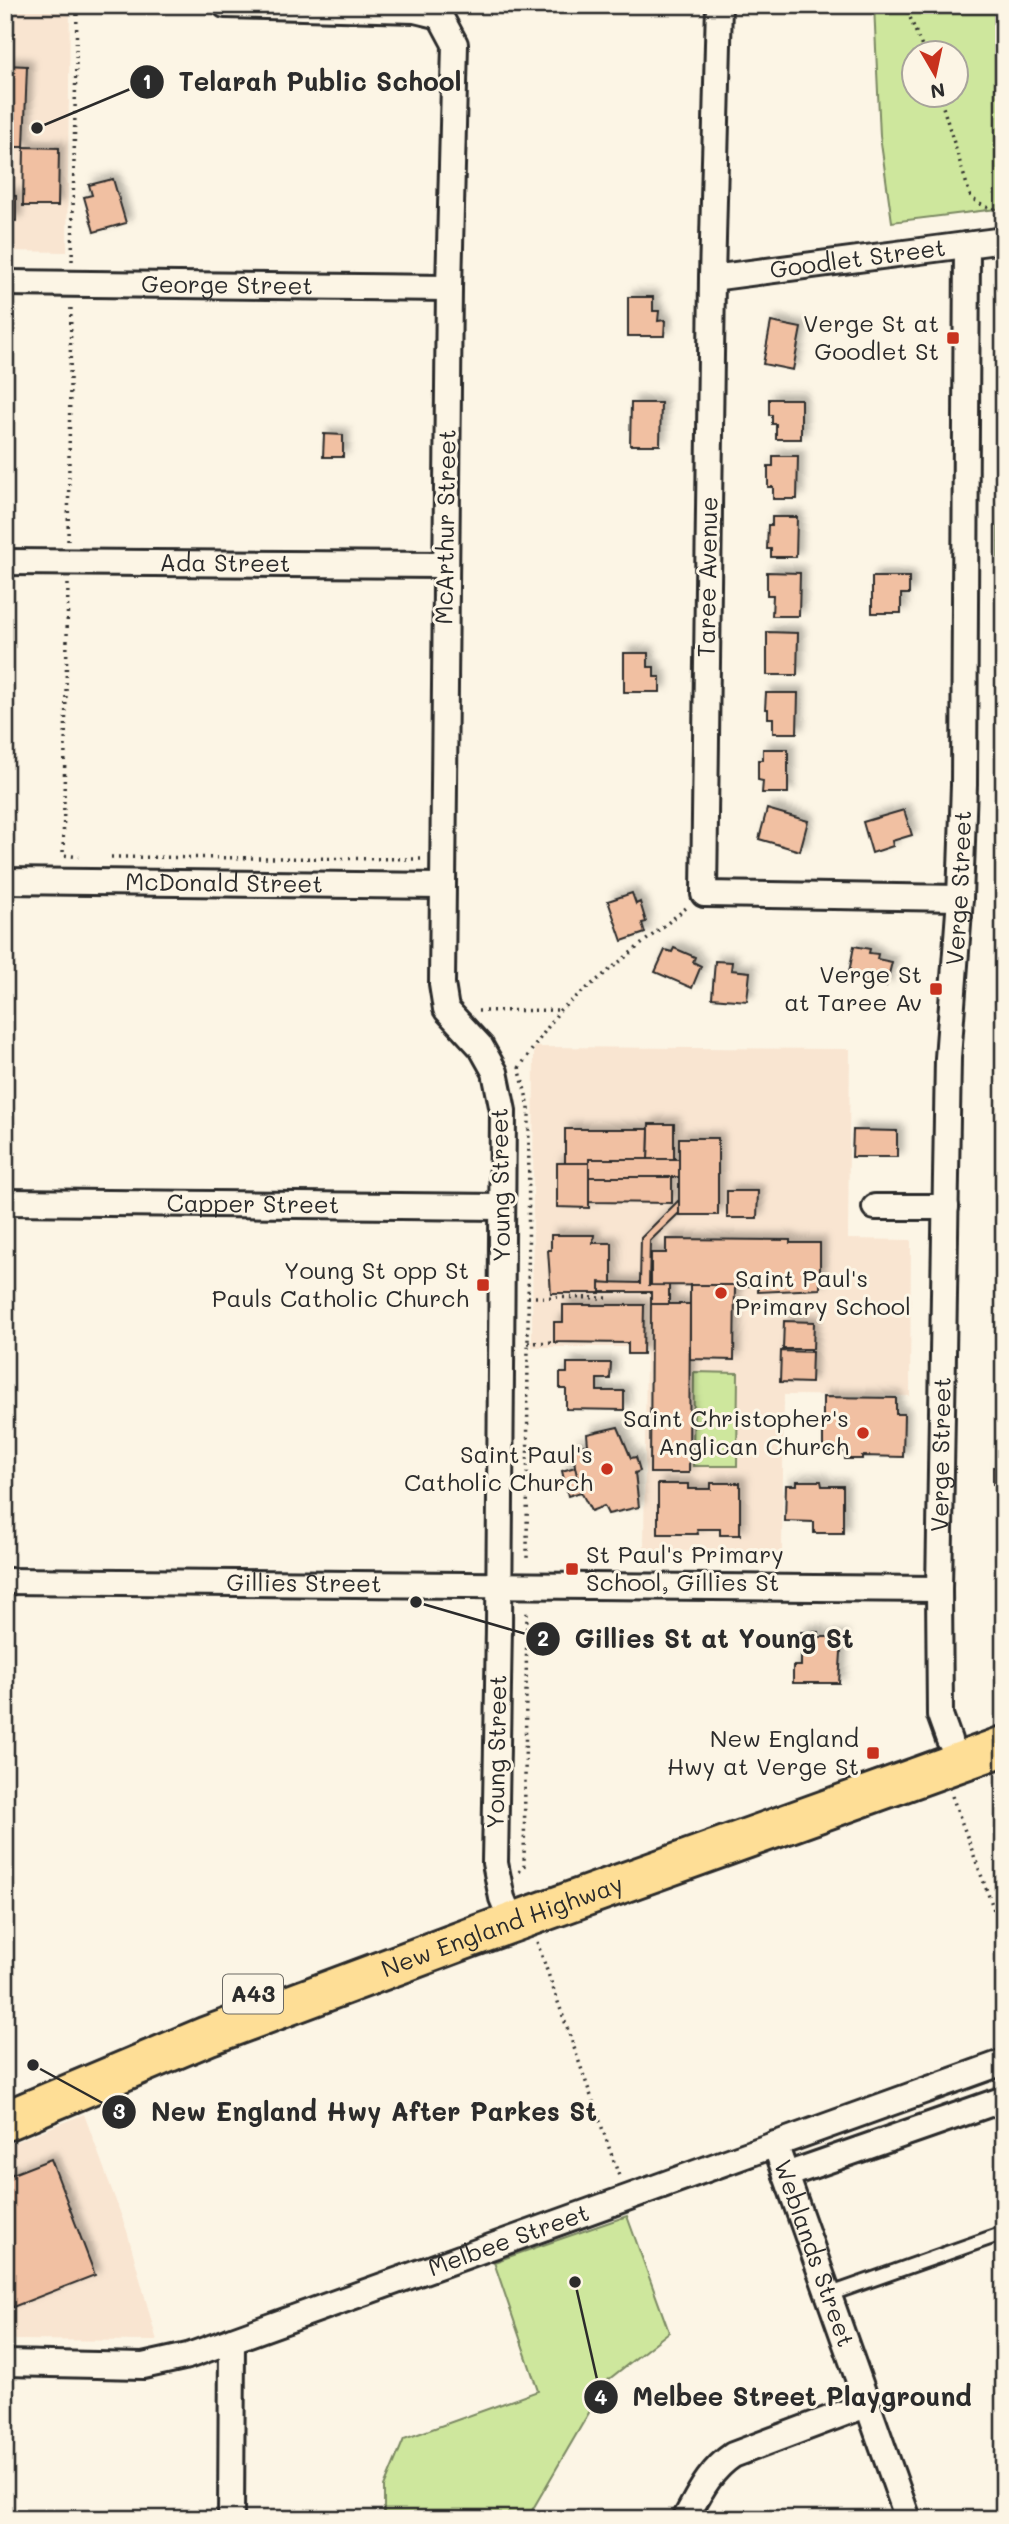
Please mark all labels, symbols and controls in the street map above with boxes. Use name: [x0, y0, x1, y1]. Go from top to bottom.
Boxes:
north arrow: [900, 38, 970, 108]
callout: Telarah Public School: [129, 59, 476, 106]
text: Telarah Public School: [178, 64, 462, 98]
text: 1: [142, 67, 152, 94]
text: N: [929, 78, 947, 105]
street label: Goodlet Street: [768, 231, 947, 284]
street label: George Street: [141, 268, 313, 300]
place label: Verge St at Goodlet St: [803, 307, 939, 366]
marker: Verge St at Goodlet St: [945, 330, 961, 346]
street label: McArthur Street: [427, 429, 462, 625]
street label: Taree Avenue: [690, 496, 723, 658]
street label: Ada Street: [159, 546, 291, 578]
street label: Verge Street: [938, 810, 977, 967]
street label: McDonald Street: [125, 865, 323, 899]
place label: Verge St at Taree Av: [784, 958, 922, 1017]
marker: Verge St at Taree Av: [928, 981, 944, 997]
street label: Young Street: [483, 1108, 516, 1262]
street label: Capper Street: [166, 1187, 340, 1219]
place label: Young St opp St Pauls Catholic Church: [212, 1254, 469, 1313]
place label: Saint Paul's Primary School: [735, 1262, 911, 1321]
marker: Young St opp St Pauls Catholic Church: [475, 1277, 491, 1293]
marker: Saint Paul's Primary School: [713, 1285, 729, 1301]
street label: Verge Street: [923, 1377, 957, 1532]
place label: Saint Christopher's Anglican Church: [623, 1402, 849, 1461]
marker: Saint Christopher's Anglican Church: [855, 1425, 871, 1441]
place label: Saint Paul's Catholic Church: [404, 1438, 593, 1497]
marker: Saint Paul's Catholic Church: [599, 1461, 615, 1477]
place label: St Paul's Primary School, Gillies St: [586, 1538, 784, 1597]
marker: St Paul's Primary School, Gillies St: [564, 1561, 580, 1577]
street label: Gillies Street: [226, 1566, 382, 1598]
callout: Gillies St at Young St: [526, 1615, 868, 1662]
text: Gillies St at Young St: [575, 1621, 853, 1655]
text: 2: [537, 1624, 549, 1651]
street label: Young Street: [479, 1675, 512, 1829]
place label: New England Hwy at Verge St: [667, 1722, 859, 1781]
marker: New England Hwy at Verge St: [865, 1745, 881, 1761]
street label: New England Highway: [376, 1867, 627, 1984]
road number: A43: [223, 1974, 283, 2013]
callout: New England Hwy After Parkes St: [102, 2089, 611, 2136]
text: New England Hwy After Parkes St: [151, 2094, 597, 2128]
text: 3: [113, 2097, 125, 2124]
street label: Weblands Street: [768, 2155, 863, 2351]
street label: Melbee Street: [423, 2196, 593, 2282]
callout: Melbee Street Playground: [583, 2374, 986, 2421]
text: Melbee Street Playground: [632, 2379, 972, 2413]
text: 4: [594, 2383, 608, 2410]

